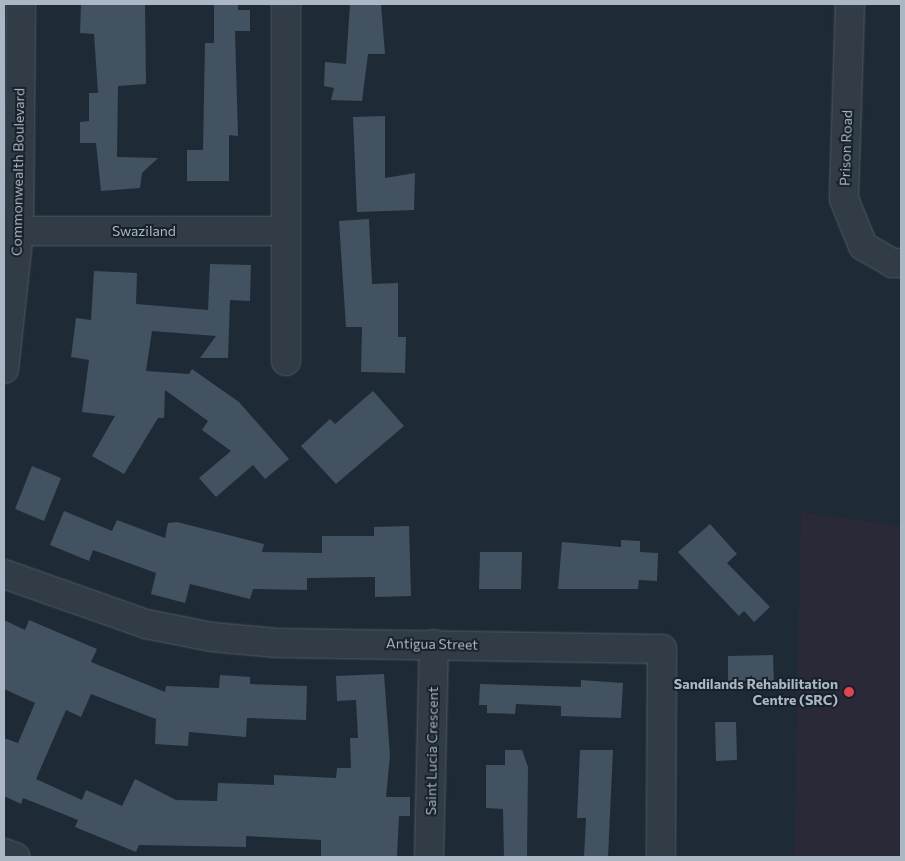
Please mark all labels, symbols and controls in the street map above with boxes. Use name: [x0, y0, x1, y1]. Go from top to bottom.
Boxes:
street label: Commonwealth Boulevard: [8, 88, 28, 256]
street label: Prison Road: [836, 110, 856, 186]
street label: Swaziland: [112, 223, 176, 239]
street label: Antigua Street: [386, 635, 478, 653]
place label: Sandilands Rehabilitation Centre (SRC): [674, 676, 838, 709]
marker: Sandilands Rehabilitation Centre (SRC): [842, 685, 856, 699]
street label: Saint Lucia Crescent: [422, 687, 442, 815]

